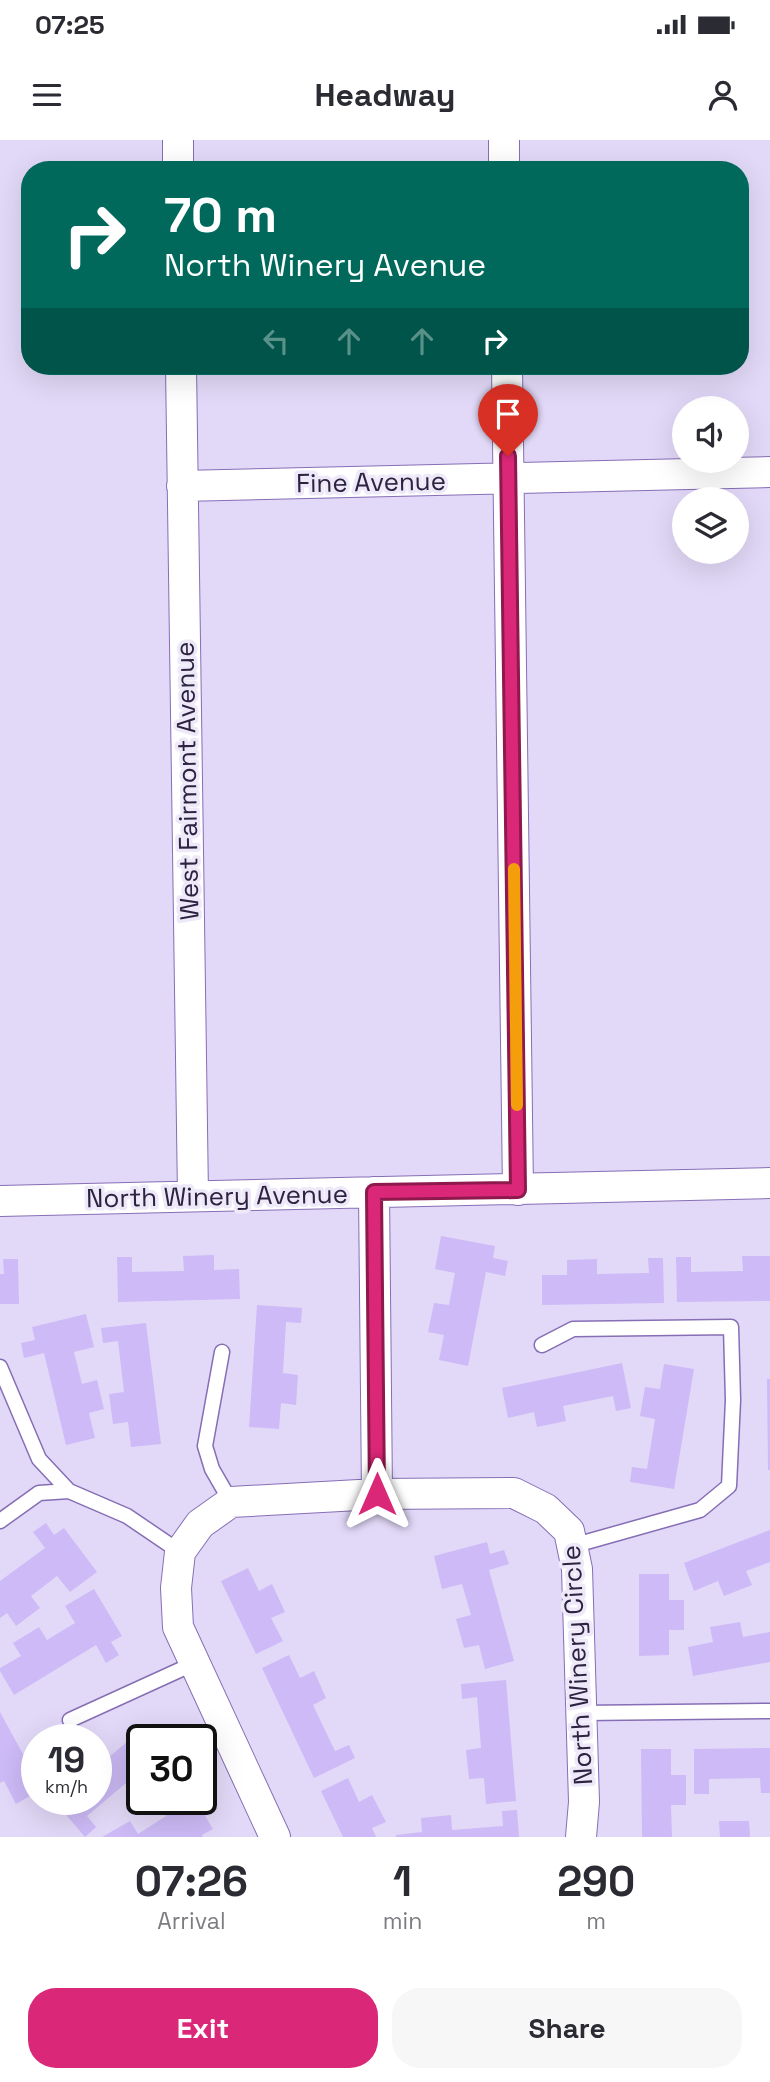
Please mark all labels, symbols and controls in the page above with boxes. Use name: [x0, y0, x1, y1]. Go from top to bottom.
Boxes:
text: 07:25: [35, 8, 105, 42]
text: Headway: [315, 75, 455, 115]
icon: menu: [28, 76, 66, 114]
icon: person: [704, 76, 742, 114]
text: 70 m: [164, 184, 277, 246]
icon: right: [49, 189, 140, 280]
text: North Winery Avenue: [164, 245, 486, 285]
icon: left: [257, 322, 295, 360]
icon: ahead: [330, 322, 368, 360]
icon: ahead: [403, 322, 441, 360]
icon: right: [476, 322, 514, 360]
pin: [478, 384, 538, 456]
icon: arrive: [489, 395, 527, 433]
map controls: [672, 396, 749, 564]
button: sound: [672, 396, 749, 473]
street label: Fine Avenue: [296, 464, 446, 500]
button: layers: [672, 487, 749, 564]
street label: West Fairmont Avenue: [168, 641, 206, 921]
street label: North Winery Avenue: [86, 1177, 348, 1215]
position arrow: [340, 1457, 414, 1531]
street label: North Winery Circle: [554, 1544, 600, 1786]
speed limit sign: 30: [126, 1724, 217, 1815]
text: 19: [48, 1738, 85, 1782]
text: km/h: [45, 1775, 88, 1798]
text: 07:26: [135, 1855, 248, 1908]
text: 1: [393, 1855, 412, 1908]
text: 290: [557, 1855, 635, 1908]
text: Arrival: [157, 1906, 226, 1936]
text: min: [383, 1906, 422, 1936]
text: m: [586, 1906, 606, 1936]
button: Exit: [28, 1988, 378, 2068]
button: Share: [392, 1988, 742, 2068]

